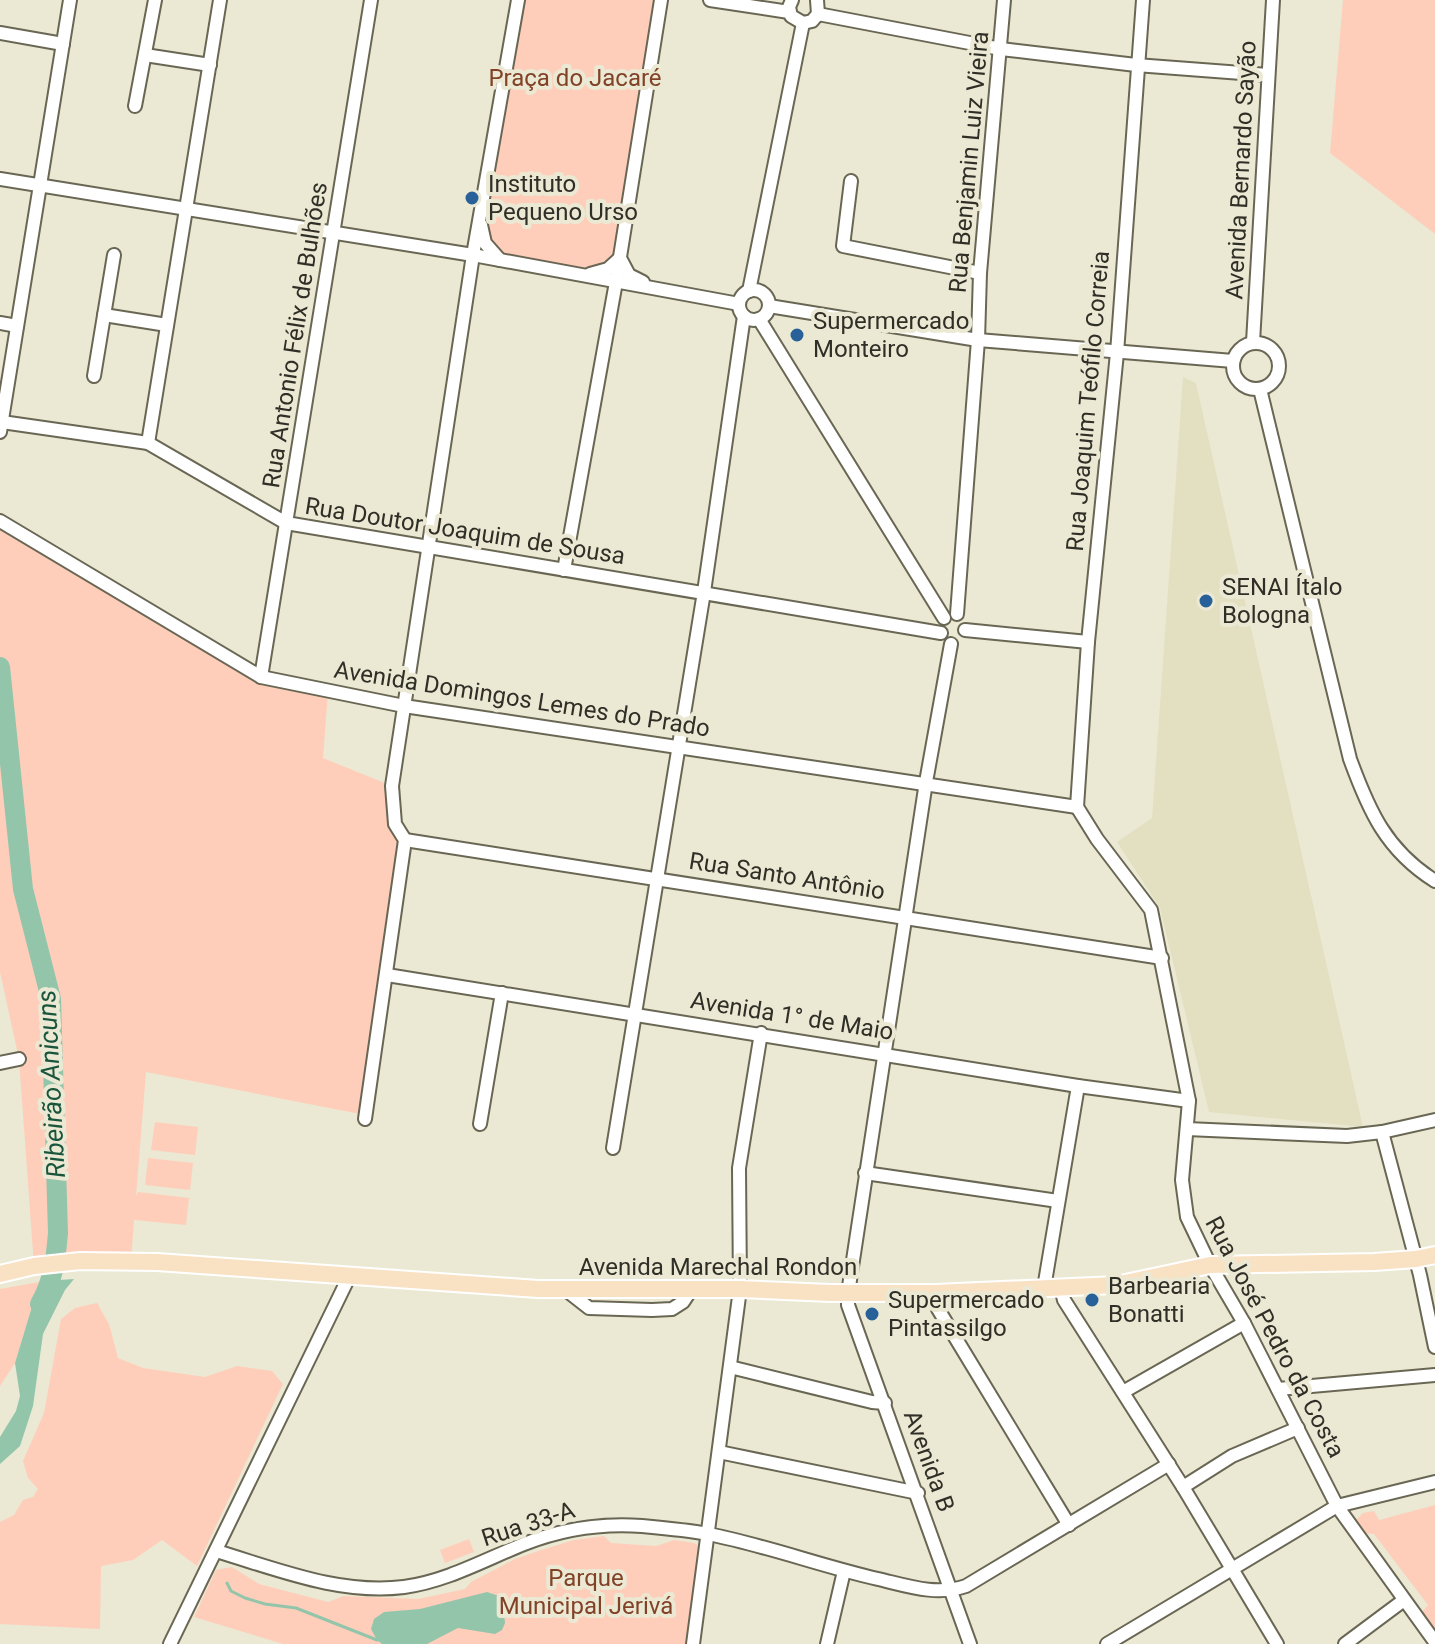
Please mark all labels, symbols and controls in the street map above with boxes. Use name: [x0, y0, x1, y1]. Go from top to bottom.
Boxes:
street label: Rua Benjamin Luiz Vieira: [944, 30, 994, 294]
street label: Avenida Bernardo Sayão: [1220, 40, 1262, 300]
park label: Praça do Jacaré: [488, 64, 662, 92]
place label: Instituto Pequeno Urso: [488, 170, 638, 226]
street label: Rua Antonio Félix de Bulhões: [257, 180, 333, 490]
marker: Instituto Pequeno Urso: [463, 189, 481, 207]
street label: Rua Joaquim Teófilo Correia: [1061, 250, 1115, 552]
place label: Supermercado Monteiro: [813, 307, 969, 363]
marker: Supermercado Monteiro: [788, 326, 806, 344]
street label: Rua Doutor Joaquim de Sousa: [303, 492, 627, 570]
place label: SENAI Ítalo Bologna: [1222, 573, 1342, 629]
marker: SENAI Ítalo Bologna: [1197, 592, 1215, 610]
street label: Avenida Domingos Lemes do Prado: [332, 655, 712, 743]
street label: Rua Santo Antônio: [687, 847, 887, 905]
street label: Avenida 1° de Maio: [689, 986, 895, 1046]
water label: Ribeirão Anicuns: [31, 989, 71, 1179]
street label: Rua José Pedro da Costa: [1200, 1212, 1350, 1462]
street label: Avenida Marechal Rondon: [579, 1253, 857, 1281]
place label: Barbearia Bonatti: [1108, 1272, 1210, 1328]
place label: Supermercado Pintassilgo: [888, 1286, 1044, 1342]
marker: Barbearia Bonatti: [1083, 1291, 1101, 1309]
marker: Supermercado Pintassilgo: [863, 1305, 881, 1323]
street label: Avenida B: [898, 1406, 960, 1516]
street label: Rua 33-A: [478, 1496, 578, 1552]
park label: Parque Municipal Jerivá: [499, 1564, 673, 1620]

